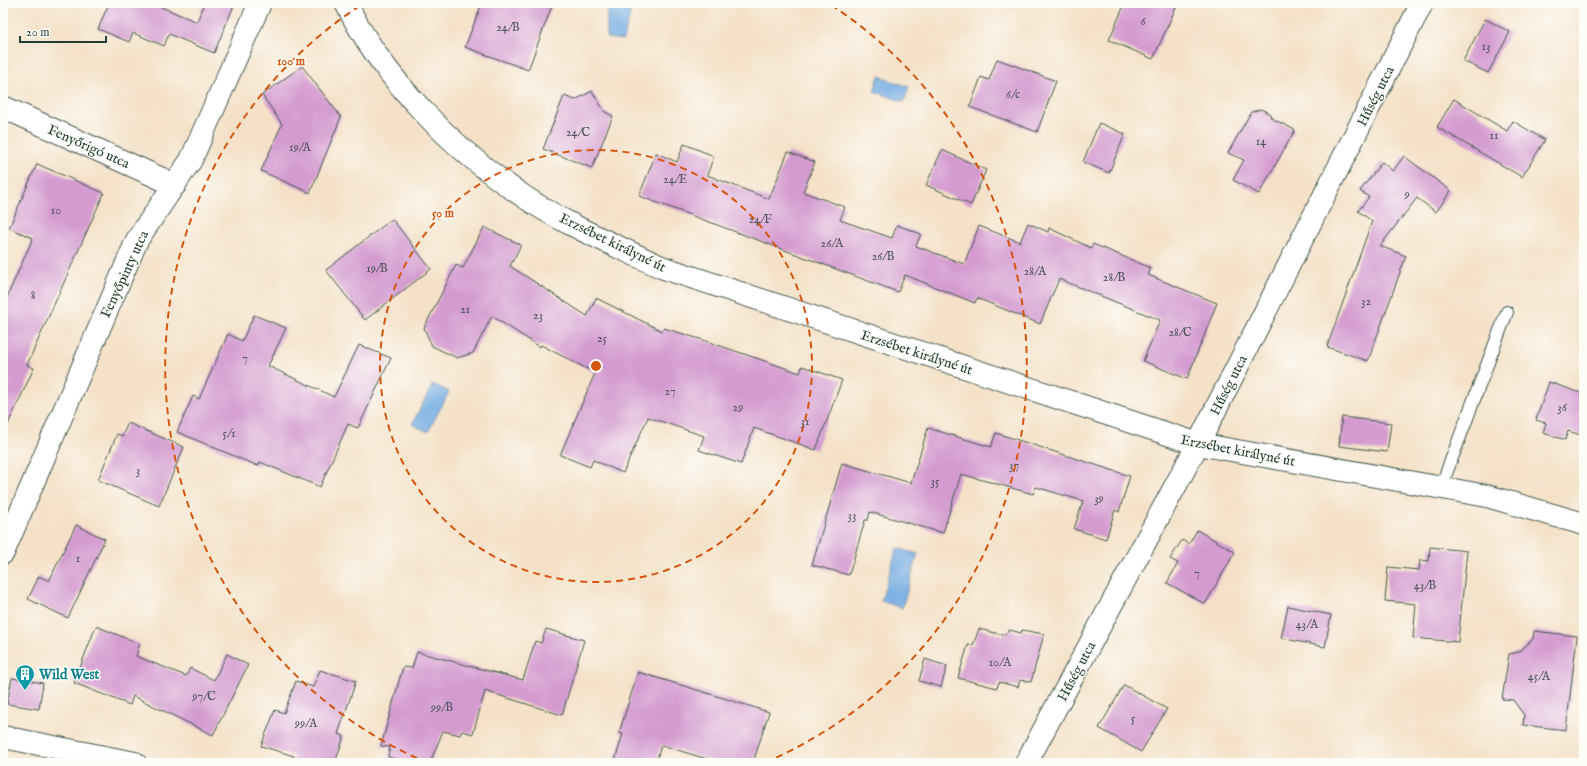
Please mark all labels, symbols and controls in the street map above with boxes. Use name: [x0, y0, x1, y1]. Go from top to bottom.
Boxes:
house number: 6: [1140, 14, 1146, 29]
scale bar: [20, 18, 106, 44]
house number: 24/B: [496, 20, 520, 35]
text: 20 m: [26, 25, 49, 40]
house number: 13: [1482, 39, 1490, 54]
text: 100 m: [277, 54, 306, 69]
street label: Hűség utca: [1353, 62, 1399, 130]
house number: 6/c: [1006, 87, 1020, 102]
street label: Fenyőrigó utca: [45, 121, 133, 173]
house number: 24/C: [566, 125, 591, 140]
house number: 11: [1490, 128, 1498, 143]
house number: 14: [1256, 134, 1266, 149]
house number: 19/A: [289, 140, 312, 155]
house number: 24/E: [663, 172, 687, 187]
house number: 9: [1403, 187, 1410, 202]
house number: 10: [51, 203, 61, 218]
text: 50 m: [432, 206, 455, 221]
street label: Erzsébet királyné út: [556, 209, 669, 277]
house number: 24/F: [748, 212, 772, 227]
street label: Fenyőpinty utca: [97, 227, 153, 321]
house number: 26/A: [821, 236, 844, 251]
house number: 26/B: [872, 249, 894, 264]
house number: 19/B: [366, 261, 388, 276]
house number: 28/A: [1024, 264, 1047, 279]
house number: 28/B: [1103, 270, 1125, 285]
house number: 8: [31, 288, 36, 303]
house number: 32: [1361, 294, 1371, 309]
house number: 21: [460, 302, 470, 317]
house number: 23: [533, 308, 543, 323]
house number: 28/C: [1168, 325, 1192, 340]
street label: Erzsébet királyné út: [859, 326, 975, 380]
house number: 25: [597, 331, 608, 346]
house number: 7: [242, 351, 248, 366]
street label: Hűség utca: [1206, 351, 1252, 419]
centre of rings: [589, 359, 603, 373]
house number: 27: [664, 384, 676, 399]
house number: 29: [733, 400, 743, 415]
house number: 36: [1557, 400, 1568, 415]
house number: 31: [801, 414, 809, 429]
house number: 5/1: [223, 426, 235, 441]
street label: Erzsébet királyné út: [1179, 431, 1297, 471]
house number: 37: [1009, 458, 1019, 473]
house number: 3: [136, 463, 140, 478]
house number: 35: [931, 474, 940, 489]
house number: 39: [1094, 491, 1104, 506]
house number: 33: [848, 508, 856, 523]
house number: 1: [76, 551, 80, 566]
house number: 7: [1194, 566, 1200, 581]
house number: 43/B: [1414, 578, 1436, 593]
house number: 43/A: [1296, 617, 1319, 632]
street label: Hűség utca: [1054, 638, 1101, 704]
house number: 10/A: [989, 655, 1012, 670]
building icon: Wild West: [14, 663, 36, 691]
place label: Wild West: [38, 666, 99, 684]
house number: 45/A: [1528, 669, 1551, 684]
house number: 97/C: [191, 689, 216, 704]
house number: 99/B: [430, 700, 453, 715]
house number: 5: [1131, 711, 1136, 726]
house number: 99/A: [294, 716, 318, 731]

